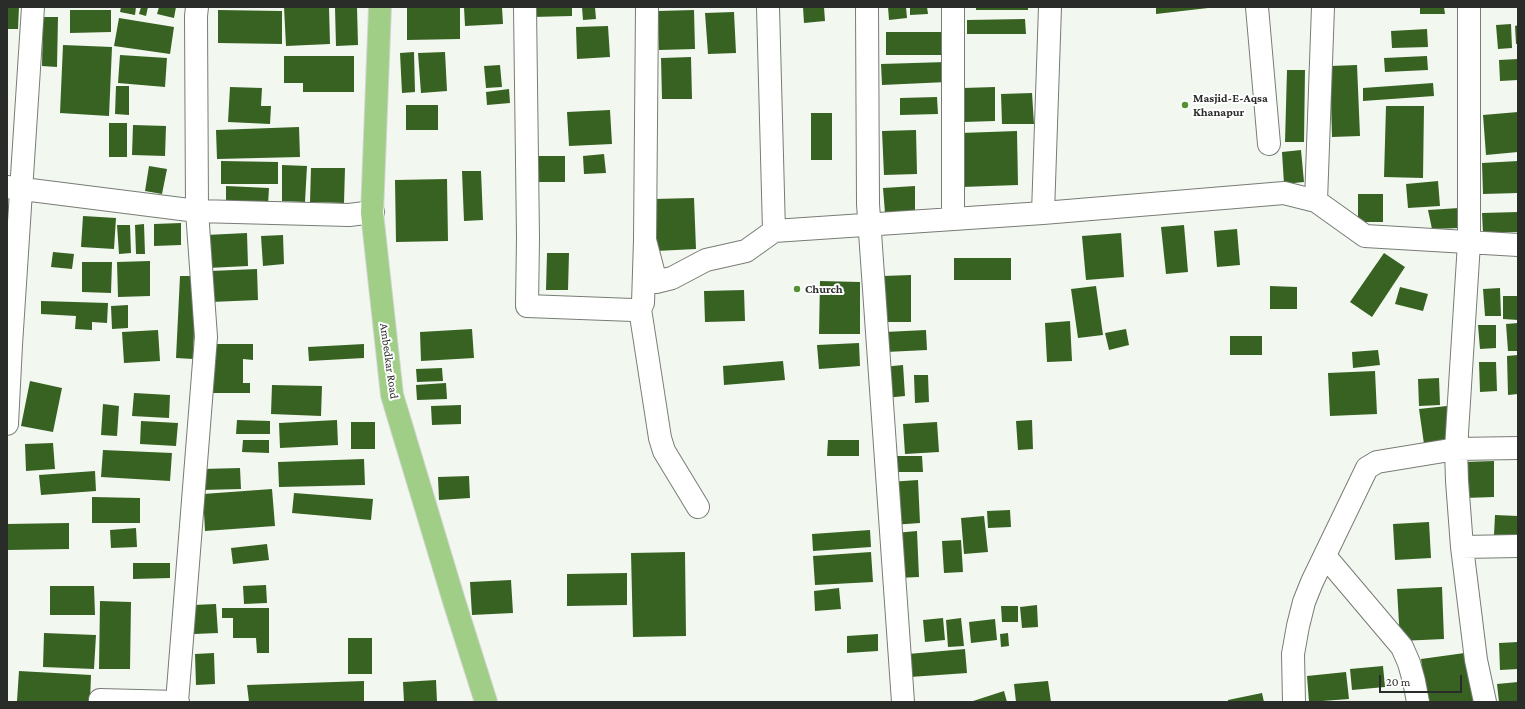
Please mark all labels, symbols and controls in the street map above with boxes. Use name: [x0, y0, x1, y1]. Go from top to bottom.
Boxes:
place label: Masjid-E-Aqsa Khanapur: [1193, 91, 1268, 119]
marker: Masjid-E-Aqsa Khanapur: [1180, 100, 1190, 110]
place label: Church: [805, 282, 843, 296]
marker: Church: [792, 284, 802, 294]
street label: Ambedkar Road: [377, 322, 401, 400]
scale bar: [1381, 667, 1464, 693]
text: 20 m: [1386, 675, 1410, 689]

